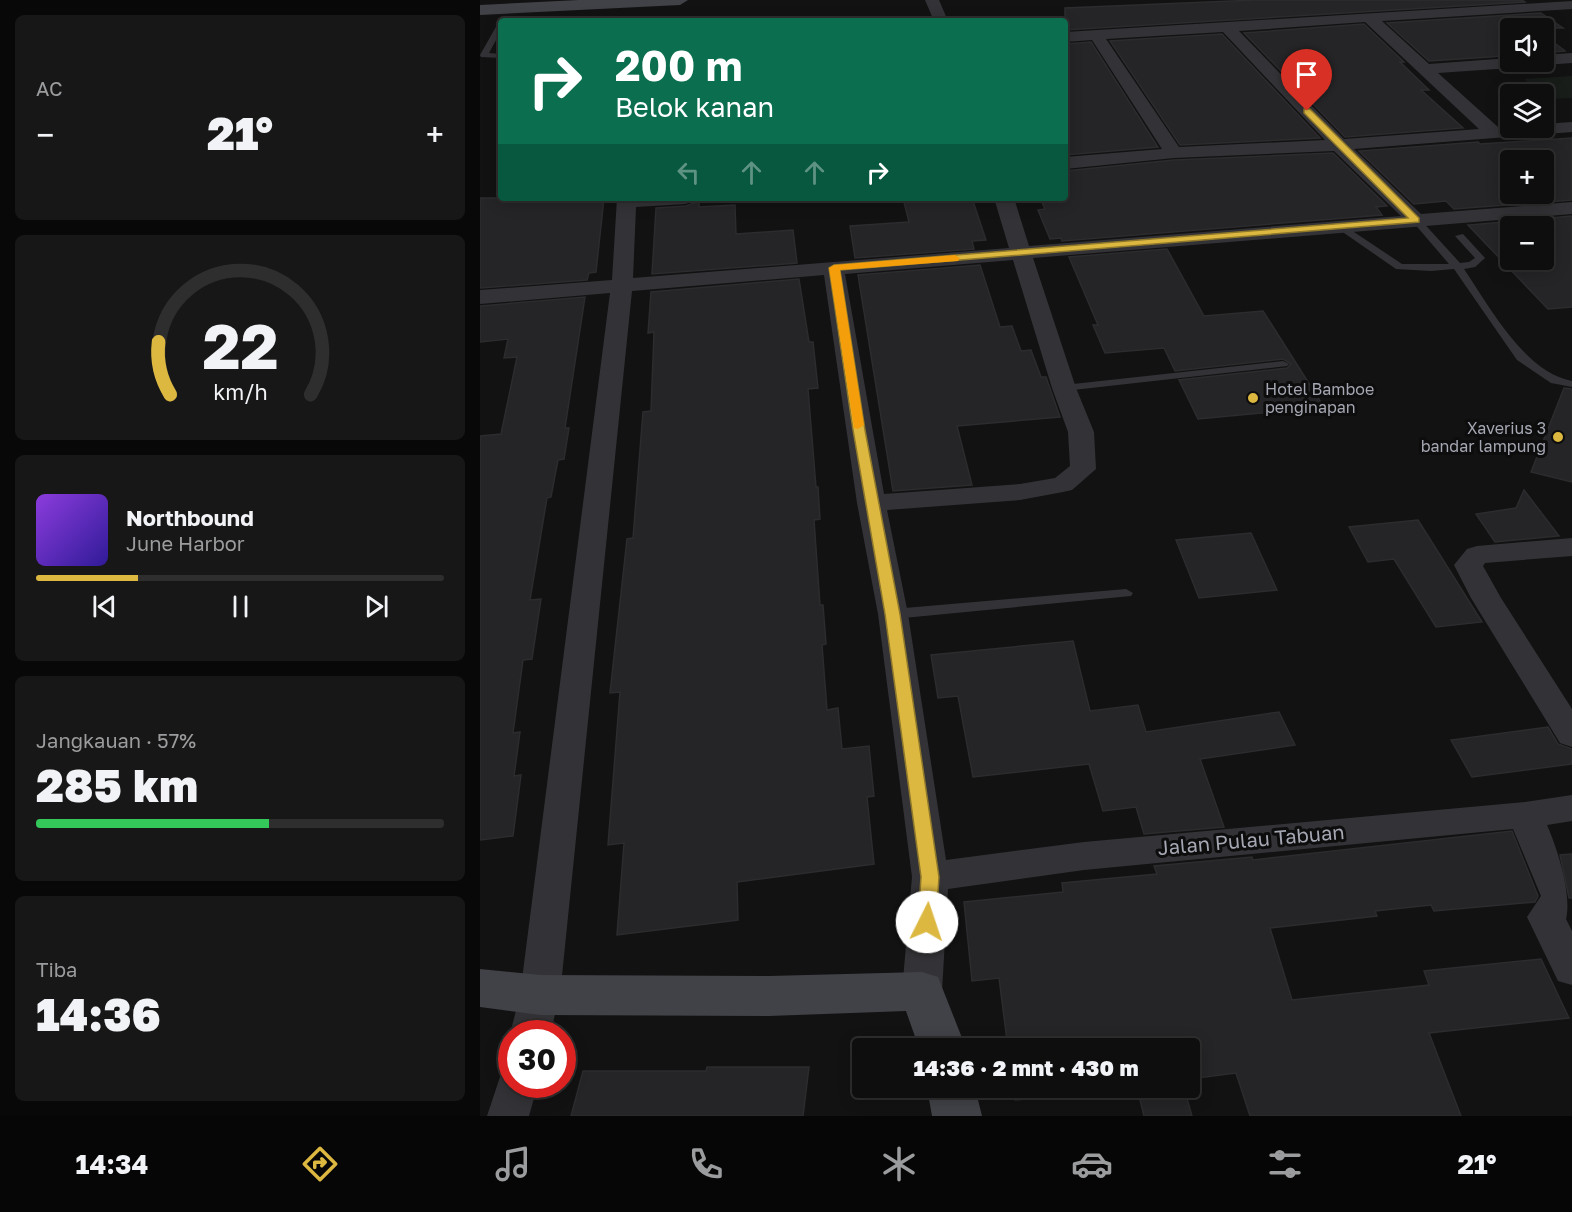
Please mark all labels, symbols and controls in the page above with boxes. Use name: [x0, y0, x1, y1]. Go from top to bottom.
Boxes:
map controls: [1500, 18, 1554, 270]
button: sound: [1500, 18, 1554, 72]
text: 200 m: [615, 40, 742, 90]
icon: right: [516, 42, 594, 120]
pin: [1281, 49, 1332, 111]
icon: arrive: [1290, 58, 1323, 91]
text: AC: [36, 76, 63, 100]
button: layers: [1500, 84, 1554, 138]
text: Belok kanan: [615, 91, 774, 123]
text: 21°: [207, 106, 273, 160]
text: −: [36, 115, 54, 154]
text: +: [426, 115, 444, 154]
button: +: [1500, 150, 1554, 204]
icon: left: [672, 156, 705, 189]
icon: ahead: [735, 156, 768, 189]
icon: ahead: [798, 156, 831, 189]
icon: right: [861, 156, 894, 189]
button: −: [1500, 216, 1554, 270]
text: 22: [202, 308, 278, 383]
text: km/h: [213, 379, 267, 405]
place label: Hotel Bamboe penginapan: [1265, 379, 1374, 417]
marker: Hotel Bamboe penginapan: [1246, 391, 1260, 405]
place label: Xaverius 3 bandar lampung: [1421, 418, 1546, 456]
marker: Xaverius 3 bandar lampung: [1551, 430, 1565, 444]
text: Northbound: [126, 504, 254, 531]
text: June Harbor: [126, 531, 245, 555]
icon: previous: [88, 590, 121, 623]
icon: pause: [224, 590, 257, 623]
icon: next: [360, 590, 393, 623]
text: Jangkauan · 57%: [36, 728, 196, 752]
text: 285 km: [36, 758, 198, 812]
street label: Jalan Pulau Tabuan: [1157, 819, 1345, 859]
position arrow: [895, 890, 959, 954]
text: Tiba: [36, 957, 77, 981]
text: 14:36: [36, 987, 161, 1041]
speed limit sign: 30: [498, 1020, 576, 1098]
text: 14:36 · 2 mnt · 430 m: [913, 1054, 1139, 1081]
icon: directions: [299, 1143, 341, 1185]
icon: music: [492, 1143, 534, 1185]
icon: phone: [685, 1143, 727, 1185]
icon: climate: [878, 1143, 920, 1185]
icon: car: [1071, 1143, 1113, 1185]
icon: filters: [1264, 1143, 1306, 1185]
text: 14:34: [76, 1148, 148, 1180]
text: 21°: [1457, 1148, 1496, 1180]

